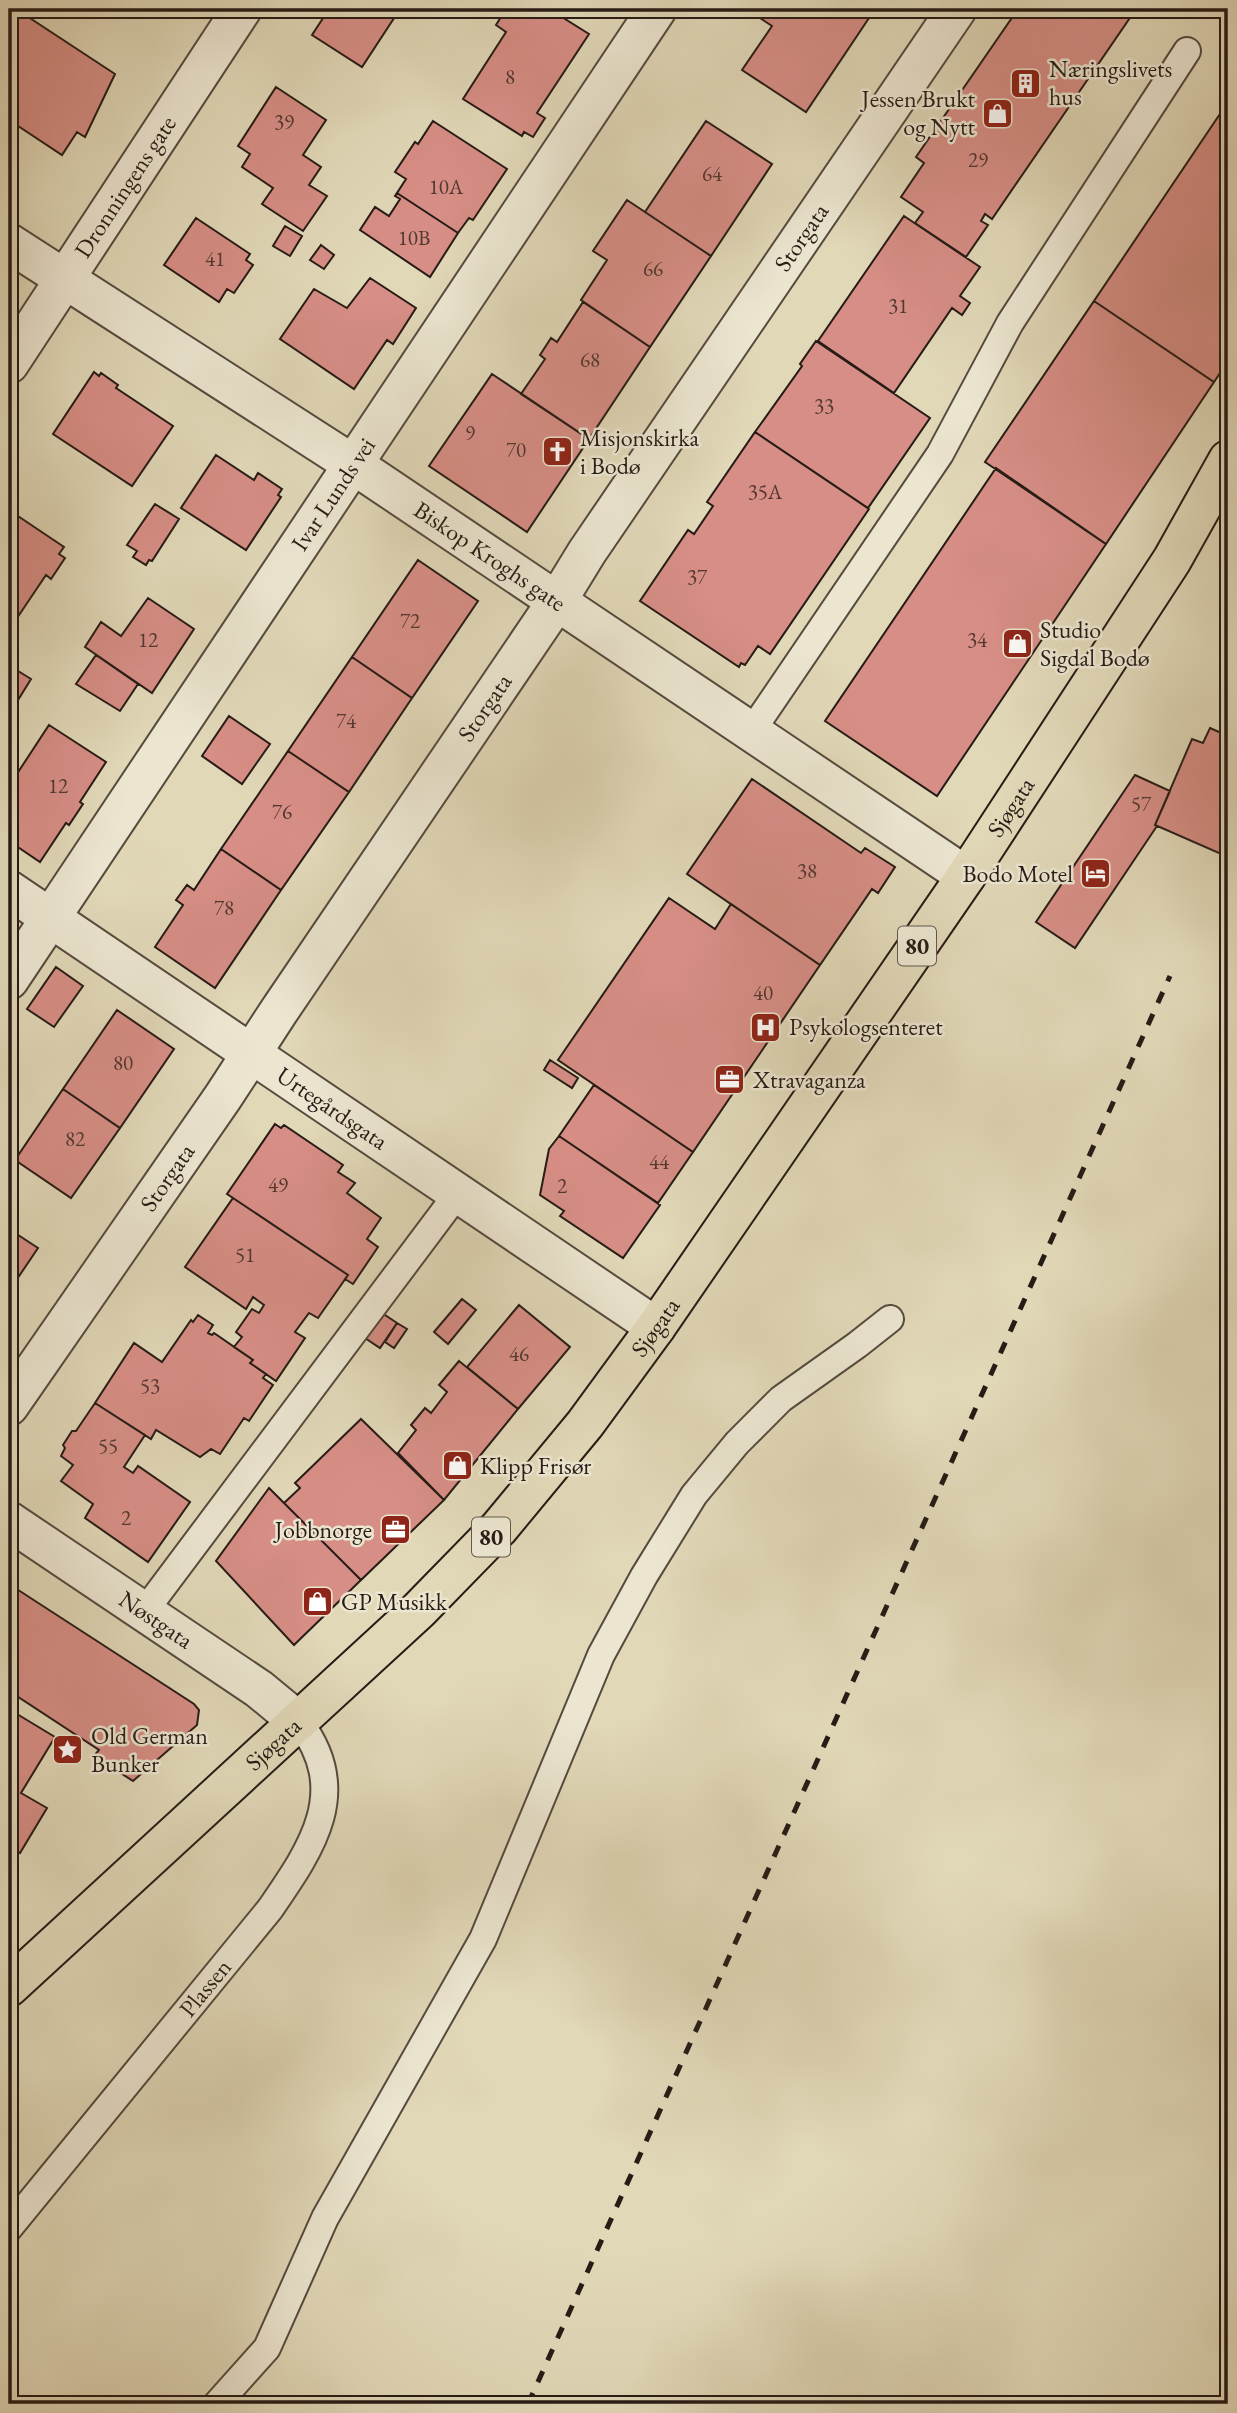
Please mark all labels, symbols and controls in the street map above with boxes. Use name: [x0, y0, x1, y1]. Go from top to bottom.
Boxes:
place label: Næringslivets hus: [1049, 53, 1172, 112]
house number: 8: [505, 63, 515, 90]
building icon: Næringslivets hus: [1009, 66, 1043, 100]
place label: Jessen Brukt og Nytt: [860, 83, 975, 142]
shop icon: Jessen Brukt og Nytt: [981, 96, 1015, 130]
house number: 39: [274, 108, 294, 135]
street label: Dronningens gate: [67, 109, 183, 264]
house number: 29: [968, 146, 988, 173]
house number: 64: [702, 160, 723, 187]
house number: 10A: [429, 173, 464, 200]
street label: Storgata: [767, 197, 835, 277]
house number: 10B: [398, 224, 430, 251]
house number: 41: [205, 245, 225, 272]
house number: 66: [643, 255, 663, 282]
house number: 31: [888, 292, 908, 319]
house number: 68: [580, 346, 600, 373]
house number: 33: [814, 392, 834, 419]
house number: 9: [465, 419, 475, 446]
place label: Misjonskirka i Bodø: [580, 422, 699, 481]
street label: Ivar Lunds vei: [284, 431, 382, 557]
church icon: Misjonskirka i Bodø: [540, 435, 574, 469]
house number: 70: [506, 436, 526, 463]
house number: 35A: [748, 478, 783, 505]
street label: Biskop Kroghs gate: [408, 494, 572, 618]
house number: 37: [687, 563, 708, 590]
house number: 72: [400, 607, 420, 634]
place label: Studio Sigdal Bodø: [1040, 614, 1150, 673]
house number: 12: [138, 626, 158, 653]
house number: 34: [967, 626, 988, 653]
shop icon: Studio Sigdal Bodø: [1000, 627, 1034, 661]
street label: Storgata: [450, 667, 519, 747]
house number: 74: [336, 707, 357, 734]
street label: Sjøgata: [980, 771, 1041, 843]
house number: 12: [48, 772, 68, 799]
house number: 57: [1131, 790, 1152, 817]
house number: 76: [272, 798, 292, 825]
house number: 38: [797, 857, 817, 884]
hotel icon: Bodo Motel: [1079, 857, 1113, 891]
place label: Bodo Motel: [963, 858, 1073, 889]
house number: 78: [214, 894, 234, 921]
road number: 80: [898, 926, 936, 965]
house number: 40: [753, 979, 773, 1006]
hospital icon: Psykologsenteret: [749, 1010, 783, 1044]
place label: Psykologsenteret: [789, 1011, 943, 1042]
house number: 80: [113, 1049, 133, 1076]
street label: Urtegårdsgata: [271, 1059, 394, 1157]
office icon: Xtravaganza: [713, 1063, 747, 1097]
place label: Xtravaganza: [752, 1064, 866, 1095]
house number: 82: [65, 1125, 85, 1152]
street label: Storgata: [133, 1137, 201, 1217]
house number: 44: [649, 1148, 670, 1175]
house number: 49: [268, 1171, 288, 1198]
house number: 2: [557, 1172, 567, 1199]
house number: 51: [235, 1241, 255, 1268]
street label: Sjøgata: [623, 1291, 687, 1363]
house number: 46: [509, 1340, 529, 1367]
house number: 53: [140, 1372, 160, 1399]
house number: 55: [98, 1432, 118, 1459]
shop icon: Klipp Frisør: [440, 1449, 474, 1483]
place label: Klipp Frisør: [480, 1450, 591, 1481]
house number: 2: [121, 1504, 131, 1531]
office icon: Jobbnorge: [378, 1513, 412, 1547]
place label: Jobbnorge: [273, 1514, 372, 1545]
road number: 80: [472, 1518, 510, 1556]
street label: Nøstgata: [113, 1583, 200, 1656]
shop icon: GP Musikk: [301, 1585, 335, 1619]
place label: GP Musikk: [341, 1586, 448, 1617]
street label: Sjøgata: [238, 1710, 308, 1777]
place label: Old German Bunker: [91, 1720, 208, 1779]
place icon: Old German Bunker: [51, 1733, 85, 1767]
street label: Plassen: [172, 1952, 238, 2023]

